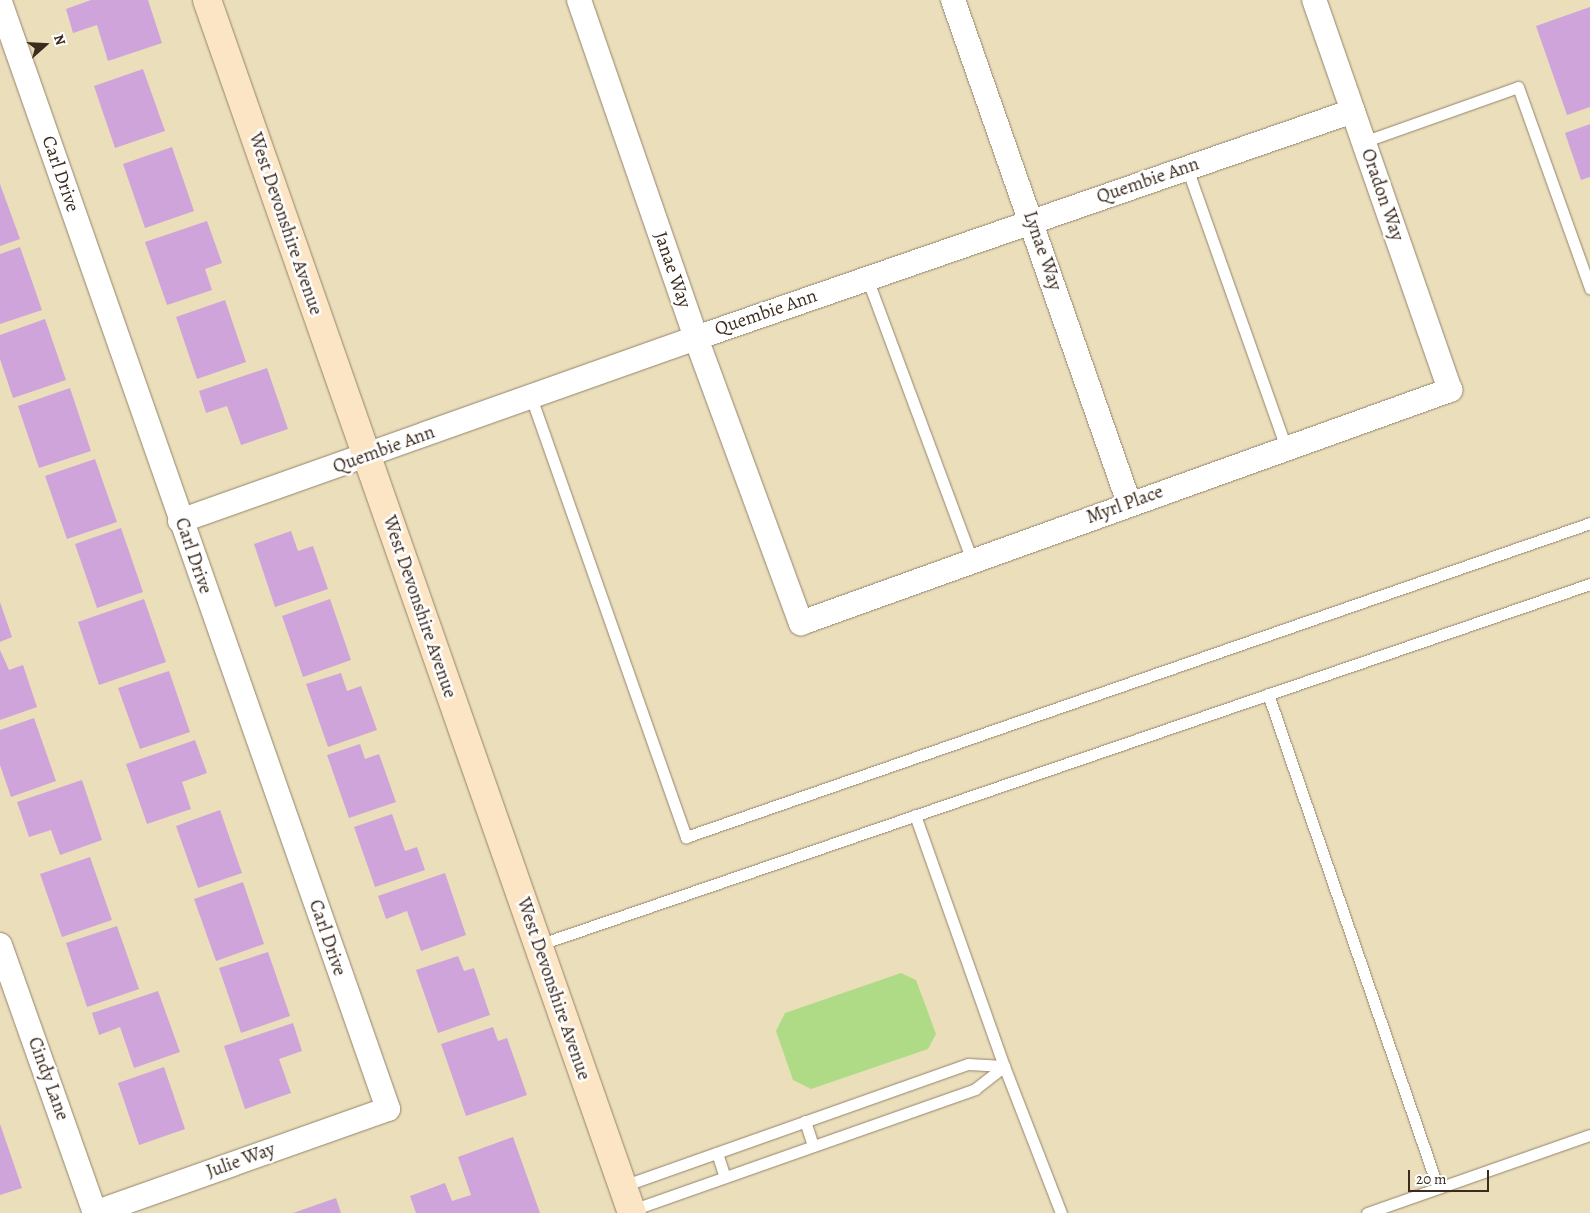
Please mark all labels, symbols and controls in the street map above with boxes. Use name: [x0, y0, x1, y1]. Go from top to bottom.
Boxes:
north arrow: [20, 20, 70, 70]
text: N: [49, 32, 70, 48]
street label: West Devonshire Avenue: [243, 130, 327, 318]
street label: Carl Drive: [36, 133, 84, 215]
street label: Oradon Way: [1356, 146, 1408, 244]
street label: Quembie Ann: [1094, 153, 1202, 209]
street label: Lynae Way: [1018, 208, 1066, 294]
street label: Janae Way: [648, 229, 696, 311]
street label: Quembie Ann: [712, 285, 820, 341]
street label: Quembie Ann: [330, 421, 438, 479]
street label: Myrl Place: [1083, 481, 1167, 529]
street label: West Devonshire Avenue: [377, 513, 461, 701]
street label: Carl Drive: [169, 515, 217, 597]
street label: West Devonshire Avenue: [511, 895, 595, 1083]
street label: Carl Drive: [303, 897, 351, 979]
street label: Cindy Lane: [22, 1034, 74, 1124]
street label: Julie Way: [204, 1138, 278, 1184]
scale bar: [1410, 1160, 1491, 1192]
text: 20 m: [1416, 1169, 1447, 1189]

